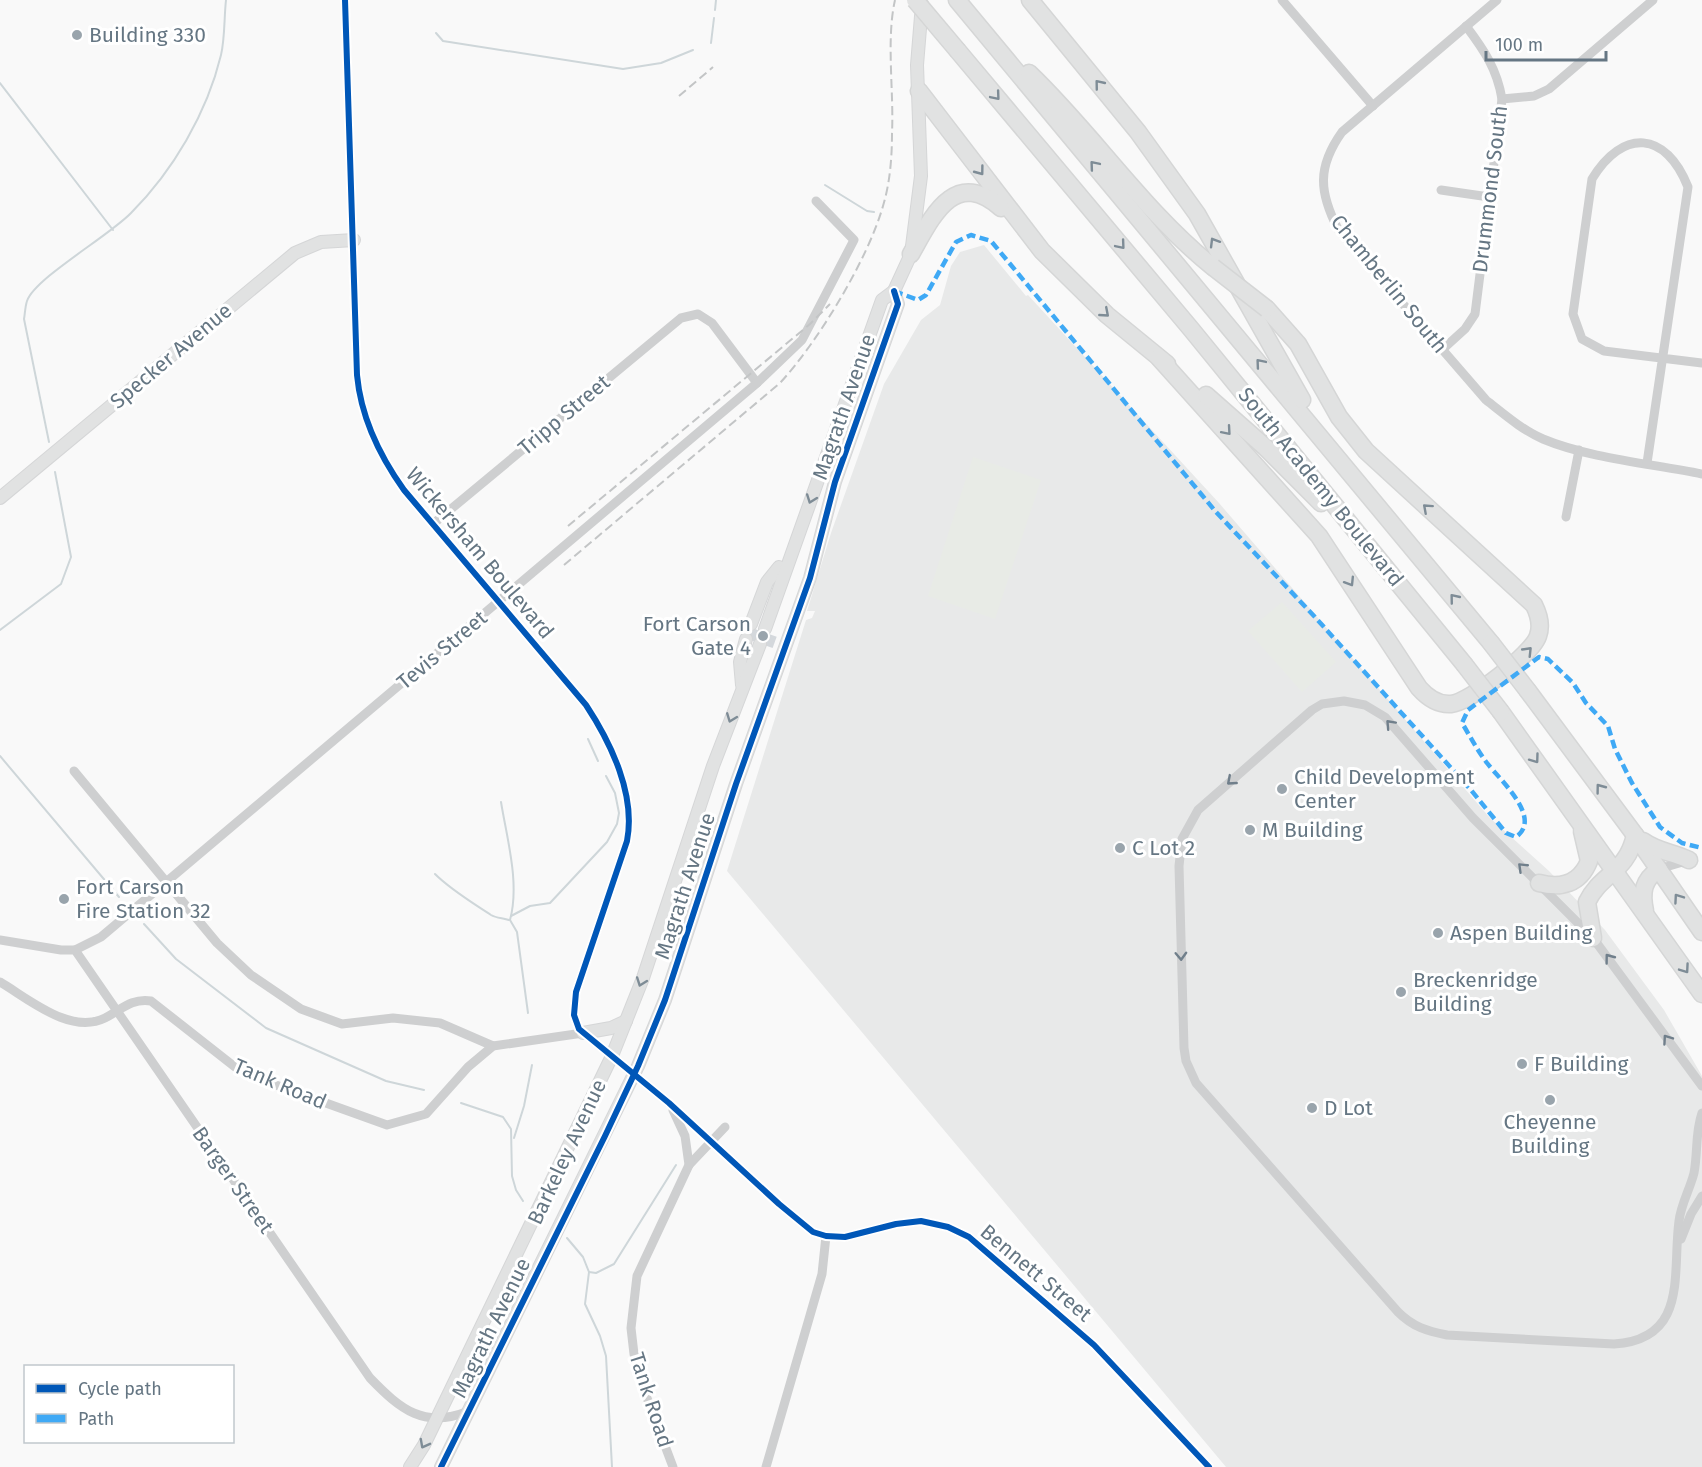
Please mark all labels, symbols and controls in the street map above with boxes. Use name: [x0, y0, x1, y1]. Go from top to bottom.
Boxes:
place label: Building 330: [89, 22, 206, 48]
scale bar: [1486, 24, 1606, 62]
marker: Building 330: [70, 28, 84, 42]
text: 100 m: [1495, 34, 1543, 56]
one-way arrow: [1096, 80, 1107, 91]
one-way arrow: [988, 89, 999, 100]
street label: Drummond South: [1467, 104, 1513, 274]
one-way arrow: [1091, 161, 1102, 172]
one-way arrow: [972, 164, 983, 175]
street label: Chamberlin South: [1325, 209, 1453, 359]
one-way arrow: [1114, 238, 1125, 249]
one-way arrow: [1210, 238, 1221, 248]
street label: Specker Avenue: [105, 298, 237, 414]
one-way arrow: [1098, 306, 1109, 317]
street label: Magrath Avenue: [807, 331, 881, 483]
one-way arrow: [1256, 359, 1267, 370]
street label: Tripp Street: [513, 369, 615, 461]
street label: South Academy Boulevard: [1233, 382, 1409, 592]
one-way arrow: [1220, 425, 1231, 435]
street label: Wickersham Boulevard: [401, 462, 559, 644]
one-way arrow: [806, 493, 819, 504]
one-way arrow: [1424, 504, 1434, 515]
one-way arrow: [1343, 576, 1355, 586]
one-way arrow: [1451, 594, 1462, 605]
street label: Tevis Street: [392, 605, 493, 695]
place label: Fort Carson Gate 4: [643, 611, 751, 661]
marker: Fort Carson Gate 4: [756, 629, 770, 643]
one-way arrow: [1521, 647, 1532, 657]
one-way arrow: [726, 712, 739, 723]
one-way arrow: [1386, 720, 1397, 730]
one-way arrow: [1528, 752, 1539, 763]
place label: Child Development Center: [1294, 764, 1475, 814]
one-way arrow: [1227, 774, 1238, 785]
marker: Child Development Center: [1275, 782, 1289, 796]
one-way arrow: [1596, 784, 1607, 795]
street label: Magrath Avenue: [649, 810, 721, 962]
place label: M Building: [1262, 817, 1363, 843]
marker: M Building: [1243, 823, 1257, 837]
place label: C Lot 2: [1132, 835, 1195, 861]
marker: C Lot 2: [1113, 841, 1127, 855]
one-way arrow: [1519, 863, 1529, 874]
place label: Fort Carson Fire Station 32: [76, 874, 211, 924]
marker: Fort Carson Fire Station 32: [57, 892, 71, 906]
one-way arrow: [1674, 893, 1685, 904]
place label: Aspen Building: [1450, 920, 1592, 946]
marker: Aspen Building: [1431, 926, 1445, 940]
one-way arrow: [1175, 952, 1187, 961]
one-way arrow: [1605, 954, 1616, 965]
one-way arrow: [1678, 962, 1689, 973]
place label: Breckenridge Building: [1413, 967, 1538, 1017]
one-way arrow: [636, 976, 649, 987]
marker: Breckenridge Building: [1394, 985, 1408, 999]
one-way arrow: [1663, 1035, 1674, 1046]
place label: F Building: [1534, 1051, 1629, 1077]
street label: Tank Road: [230, 1053, 330, 1115]
marker: F Building: [1515, 1057, 1529, 1071]
street label: Barkeley Avenue: [522, 1075, 612, 1229]
marker: Cheyenne Building: [1543, 1093, 1557, 1107]
place label: D Lot: [1324, 1095, 1373, 1121]
marker: D Lot: [1305, 1101, 1319, 1115]
place label: Cheyenne Building: [1504, 1109, 1596, 1159]
street label: Barger Street: [187, 1121, 280, 1239]
street label: Bennett Street: [975, 1219, 1098, 1328]
street label: Magrath Avenue: [446, 1254, 536, 1402]
street label: Tank Road: [623, 1349, 679, 1451]
legend: [24, 1365, 234, 1443]
text: Cycle path: [78, 1378, 162, 1400]
text: Path: [78, 1408, 114, 1430]
one-way arrow: [420, 1438, 431, 1449]

